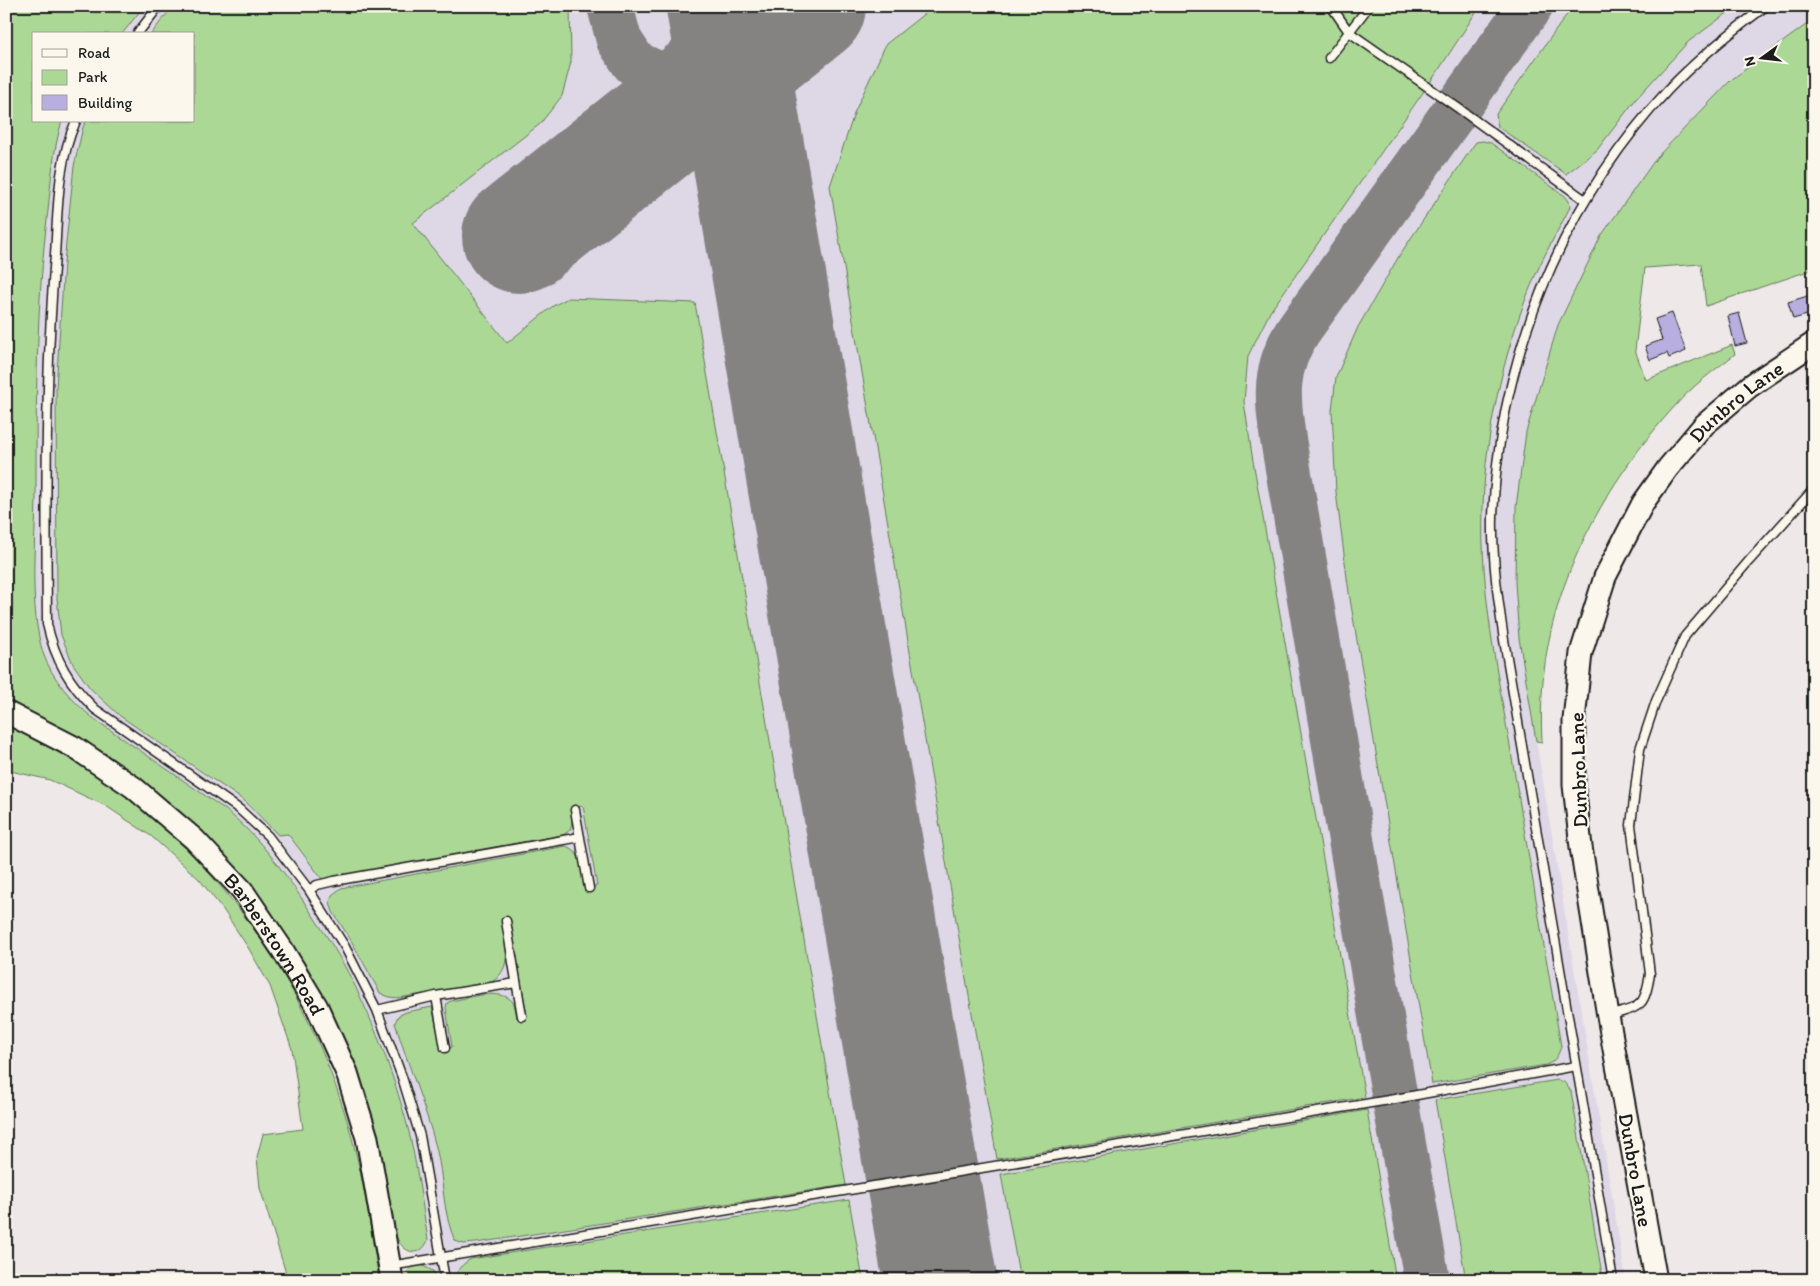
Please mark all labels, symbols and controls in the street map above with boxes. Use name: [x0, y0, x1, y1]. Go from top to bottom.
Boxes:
legend: [32, 32, 195, 122]
north arrow: [1738, 32, 1788, 82]
text: Road: [78, 44, 111, 62]
text: N: [1740, 54, 1759, 68]
text: Park: [78, 68, 108, 86]
text: Building: [78, 94, 132, 112]
street label: Dunbro Lane: [1683, 355, 1788, 447]
street label: Dunbro Lane: [1563, 712, 1593, 828]
street label: Barberstown Road: [219, 867, 331, 1019]
street label: Dunbro Lane: [1614, 1111, 1658, 1229]

